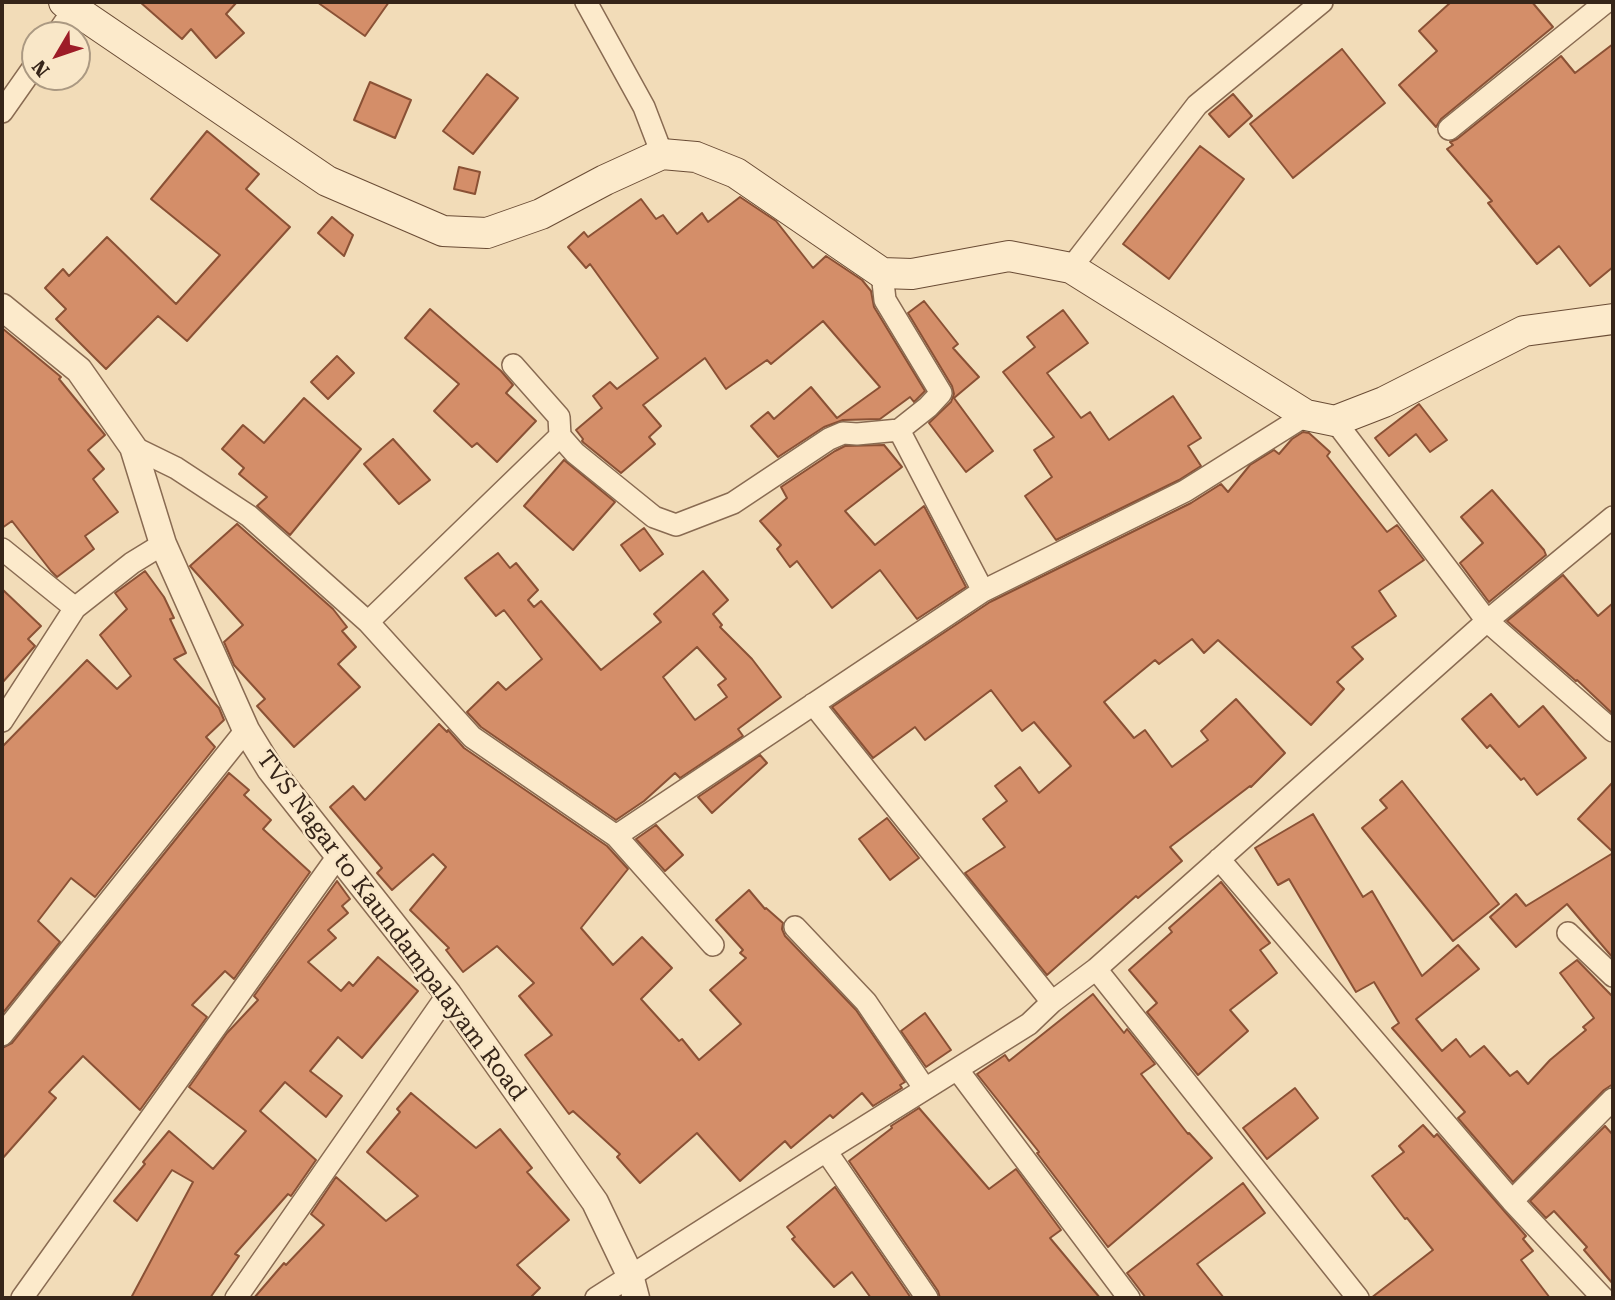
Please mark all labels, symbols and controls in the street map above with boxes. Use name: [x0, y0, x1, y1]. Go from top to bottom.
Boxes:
north arrow: [21, 21, 91, 91]
text: N: [27, 55, 54, 81]
street label: TVS Nagar to Kaundampalayam Road: [250, 745, 532, 1107]

